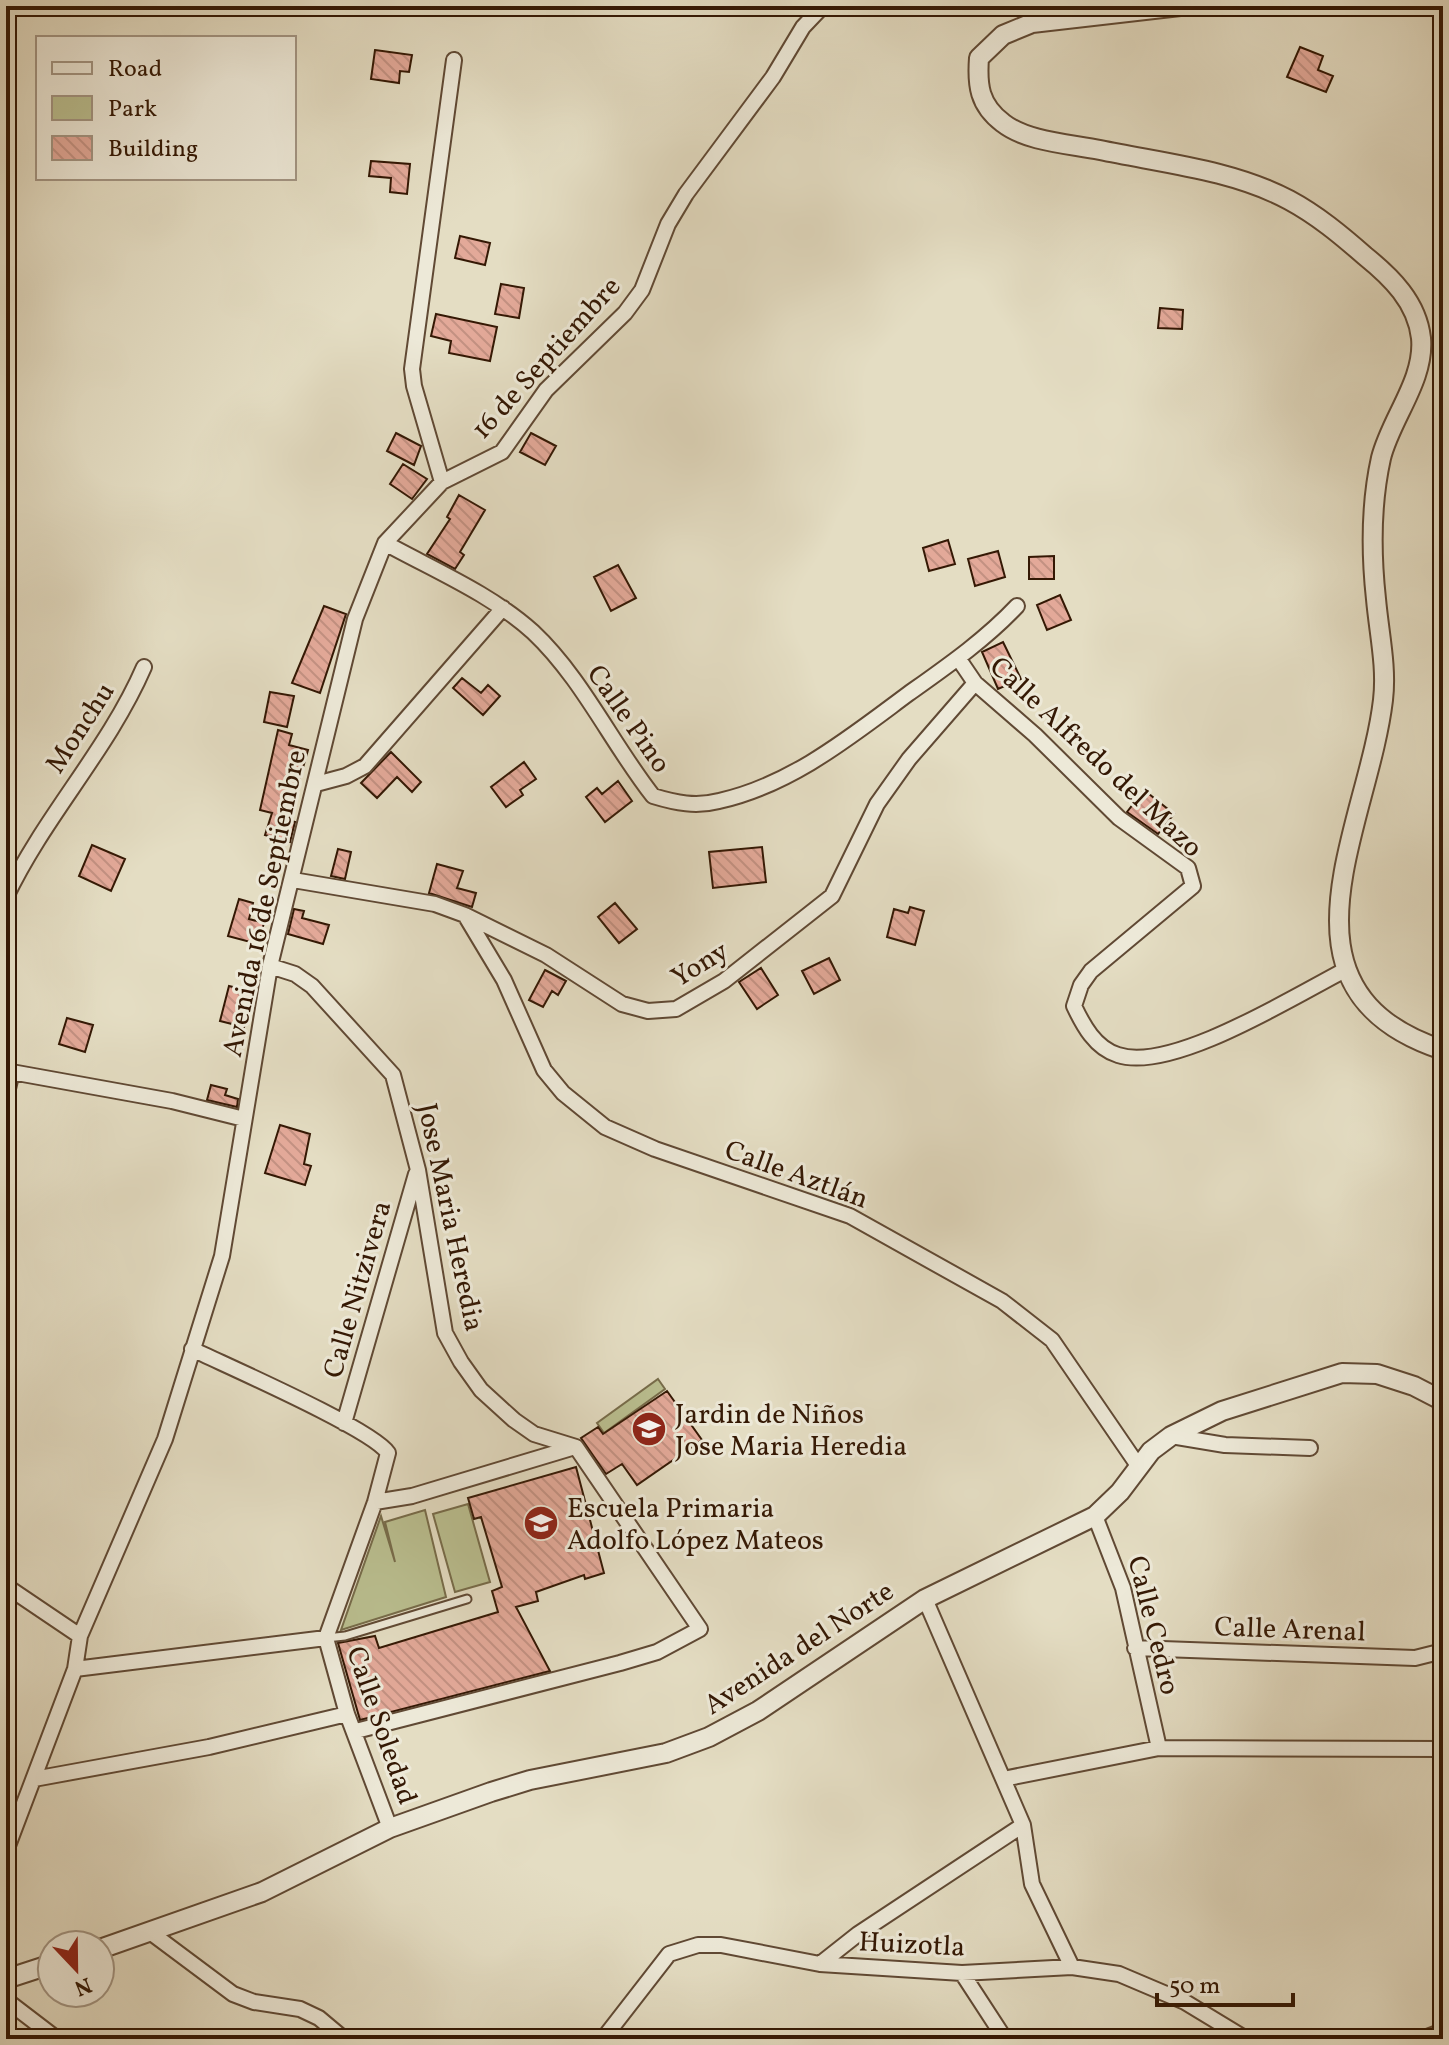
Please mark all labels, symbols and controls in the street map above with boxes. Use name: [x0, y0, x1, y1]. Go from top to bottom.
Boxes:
legend: [36, 36, 296, 180]
text: Road: [108, 53, 162, 87]
text: Park: [108, 93, 157, 127]
text: Building: [108, 133, 198, 167]
street label: 16 de Septiembre: [463, 269, 631, 449]
street label: Calle Alfredo del Mazo: [980, 649, 1211, 867]
street label: Calle Pino: [576, 657, 680, 781]
street label: Monchu: [37, 675, 125, 782]
street label: Avenida 16 de Septiembre: [214, 746, 317, 1061]
street label: Yony: [664, 932, 736, 998]
street label: Jose Maria Heredia: [406, 1100, 493, 1335]
street label: Calle Aztlán: [719, 1131, 874, 1219]
street label: Calle Nitzivera: [314, 1196, 402, 1383]
place label: Jardin de Niños Jose Maria Heredia: [675, 1396, 907, 1467]
school or university icon: Jardin de Niños Jose Maria Heredia: [630, 1410, 668, 1448]
place label: Escuela Primaria Adolfo López Mateos: [567, 1490, 824, 1561]
school or university icon: Escuela Primaria Adolfo López Mateos: [522, 1504, 560, 1542]
street label: Calle Cedro: [1116, 1552, 1189, 1699]
street label: Avenida del Norte: [697, 1573, 902, 1725]
street label: Calle Arenal: [1213, 1608, 1366, 1653]
street label: Calle Soledad: [335, 1641, 426, 1810]
street label: Huizotla: [858, 1923, 966, 1968]
north arrow: [36, 1929, 116, 2009]
scale bar: [1157, 1957, 1293, 2007]
text: N: [69, 1968, 96, 2003]
text: 50 m: [1169, 1970, 1221, 2004]

